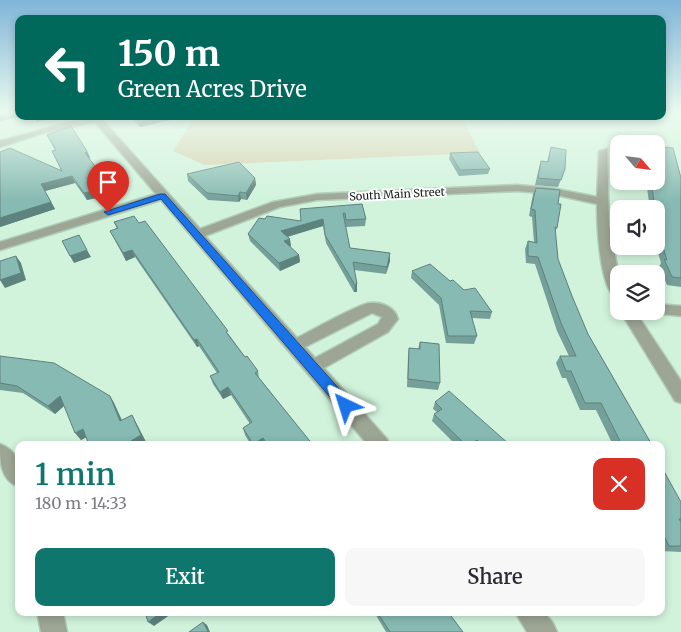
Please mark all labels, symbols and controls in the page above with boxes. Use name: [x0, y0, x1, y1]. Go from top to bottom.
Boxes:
text: 150 m: [118, 32, 220, 76]
icon: left: [35, 35, 100, 100]
text: Green Acres Drive: [118, 75, 307, 103]
north arrow: [610, 135, 665, 190]
map controls: [610, 135, 665, 320]
pin: [87, 161, 129, 212]
icon: arrive: [94, 168, 122, 196]
street label: South Main Street: [349, 184, 446, 203]
button: sound: [610, 200, 665, 255]
button: layers: [610, 265, 665, 320]
position arrow: [319, 379, 371, 431]
text: 1 min: [35, 455, 116, 493]
button: close: [593, 458, 645, 510]
text: 180 m · 14:33: [35, 493, 127, 513]
button: Exit: [35, 548, 335, 606]
button: Share: [345, 548, 645, 606]

